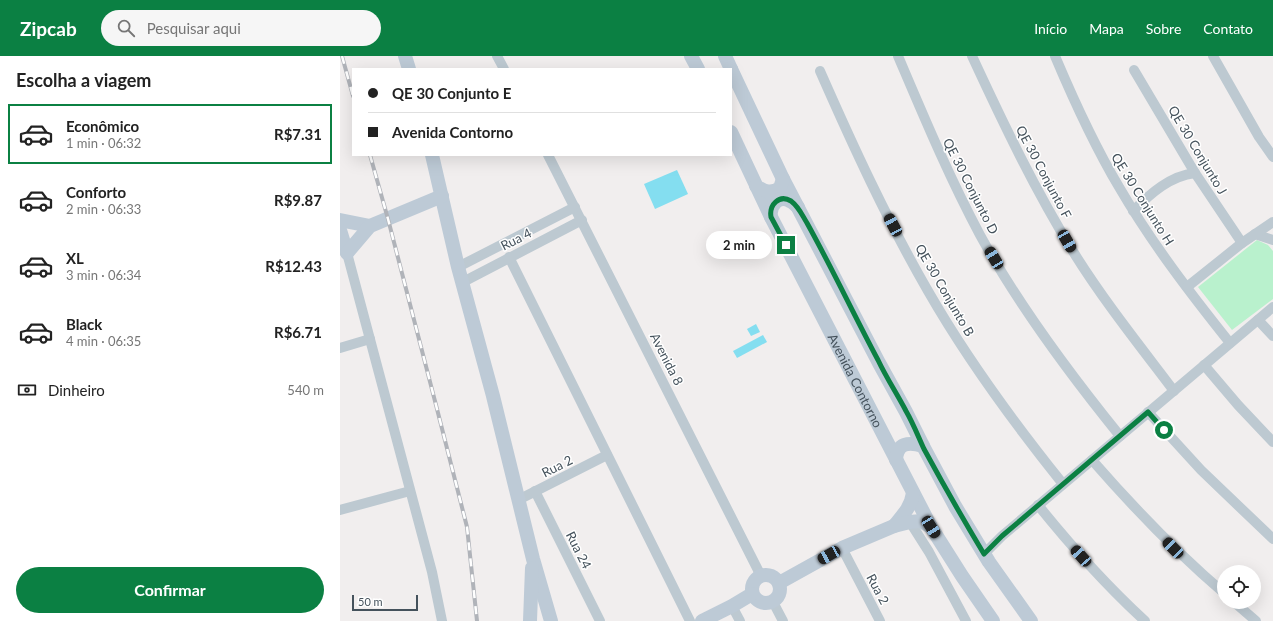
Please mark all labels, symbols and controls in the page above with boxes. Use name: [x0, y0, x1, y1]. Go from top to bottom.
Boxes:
search box: [101, 10, 381, 46]
text: Zipcab: [20, 17, 77, 40]
icon: search: [115, 17, 137, 39]
text: Pesquisar aqui: [147, 19, 241, 37]
text: Início: [1034, 20, 1067, 37]
text: Mapa: [1089, 20, 1124, 37]
text: Sobre: [1146, 20, 1181, 37]
text: Contato: [1203, 20, 1253, 37]
text: Escolha a viagem: [16, 69, 151, 91]
text: QE 30 Conjunto E: [392, 84, 511, 102]
street label: QE 30 Conjunto J: [1165, 103, 1231, 197]
icon: car: [18, 116, 54, 152]
text: Econômico: [66, 117, 139, 135]
text: Avenida Contorno: [392, 123, 513, 141]
street label: QE 30 Conjunto F: [1013, 123, 1075, 221]
text: R$7.31: [274, 125, 322, 143]
text: 1 min · 06:32: [66, 135, 141, 151]
street label: QE 30 Conjunto D: [940, 135, 1002, 237]
street label: QE 30 Conjunto H: [1108, 150, 1178, 248]
icon: car: [18, 182, 54, 218]
text: Conforto: [66, 183, 126, 201]
text: R$9.87: [274, 191, 322, 209]
text: 2 min · 06:33: [66, 201, 141, 217]
car: [882, 212, 904, 238]
street label: Rua 4: [498, 224, 534, 253]
car: [1056, 228, 1078, 254]
callout: 2 min: [706, 231, 772, 259]
route end: [777, 236, 795, 254]
text: 2 min: [723, 237, 755, 253]
street label: QE 30 Conjunto B: [912, 241, 978, 339]
car: [983, 245, 1005, 271]
icon: car: [18, 248, 54, 284]
text: XL: [66, 249, 84, 267]
text: R$12.43: [265, 257, 322, 275]
text: 3 min · 06:34: [66, 267, 141, 283]
icon: car: [18, 314, 54, 350]
text: Black: [66, 315, 102, 333]
text: R$6.71: [274, 323, 322, 341]
street label: Avenida 8: [647, 330, 687, 388]
street label: Avenida Contorno: [825, 331, 886, 430]
text: 4 min · 06:35: [66, 333, 141, 349]
icon: cash: [16, 379, 38, 401]
text: Dinheiro: [48, 381, 105, 399]
text: 540 m: [287, 382, 324, 398]
route start: [1155, 421, 1173, 439]
street label: Rua 2: [539, 452, 575, 480]
car: [920, 514, 942, 540]
street label: Rua 24: [563, 529, 595, 572]
car: [1160, 535, 1186, 561]
car: [1069, 543, 1093, 569]
car: [816, 544, 842, 566]
map controls: [1217, 565, 1261, 609]
button: locate: [1217, 565, 1261, 609]
button: Confirmar: [16, 567, 324, 613]
street label: Rua 2: [863, 571, 893, 607]
scale bar: [352, 593, 418, 612]
text: 50 m: [358, 595, 383, 608]

